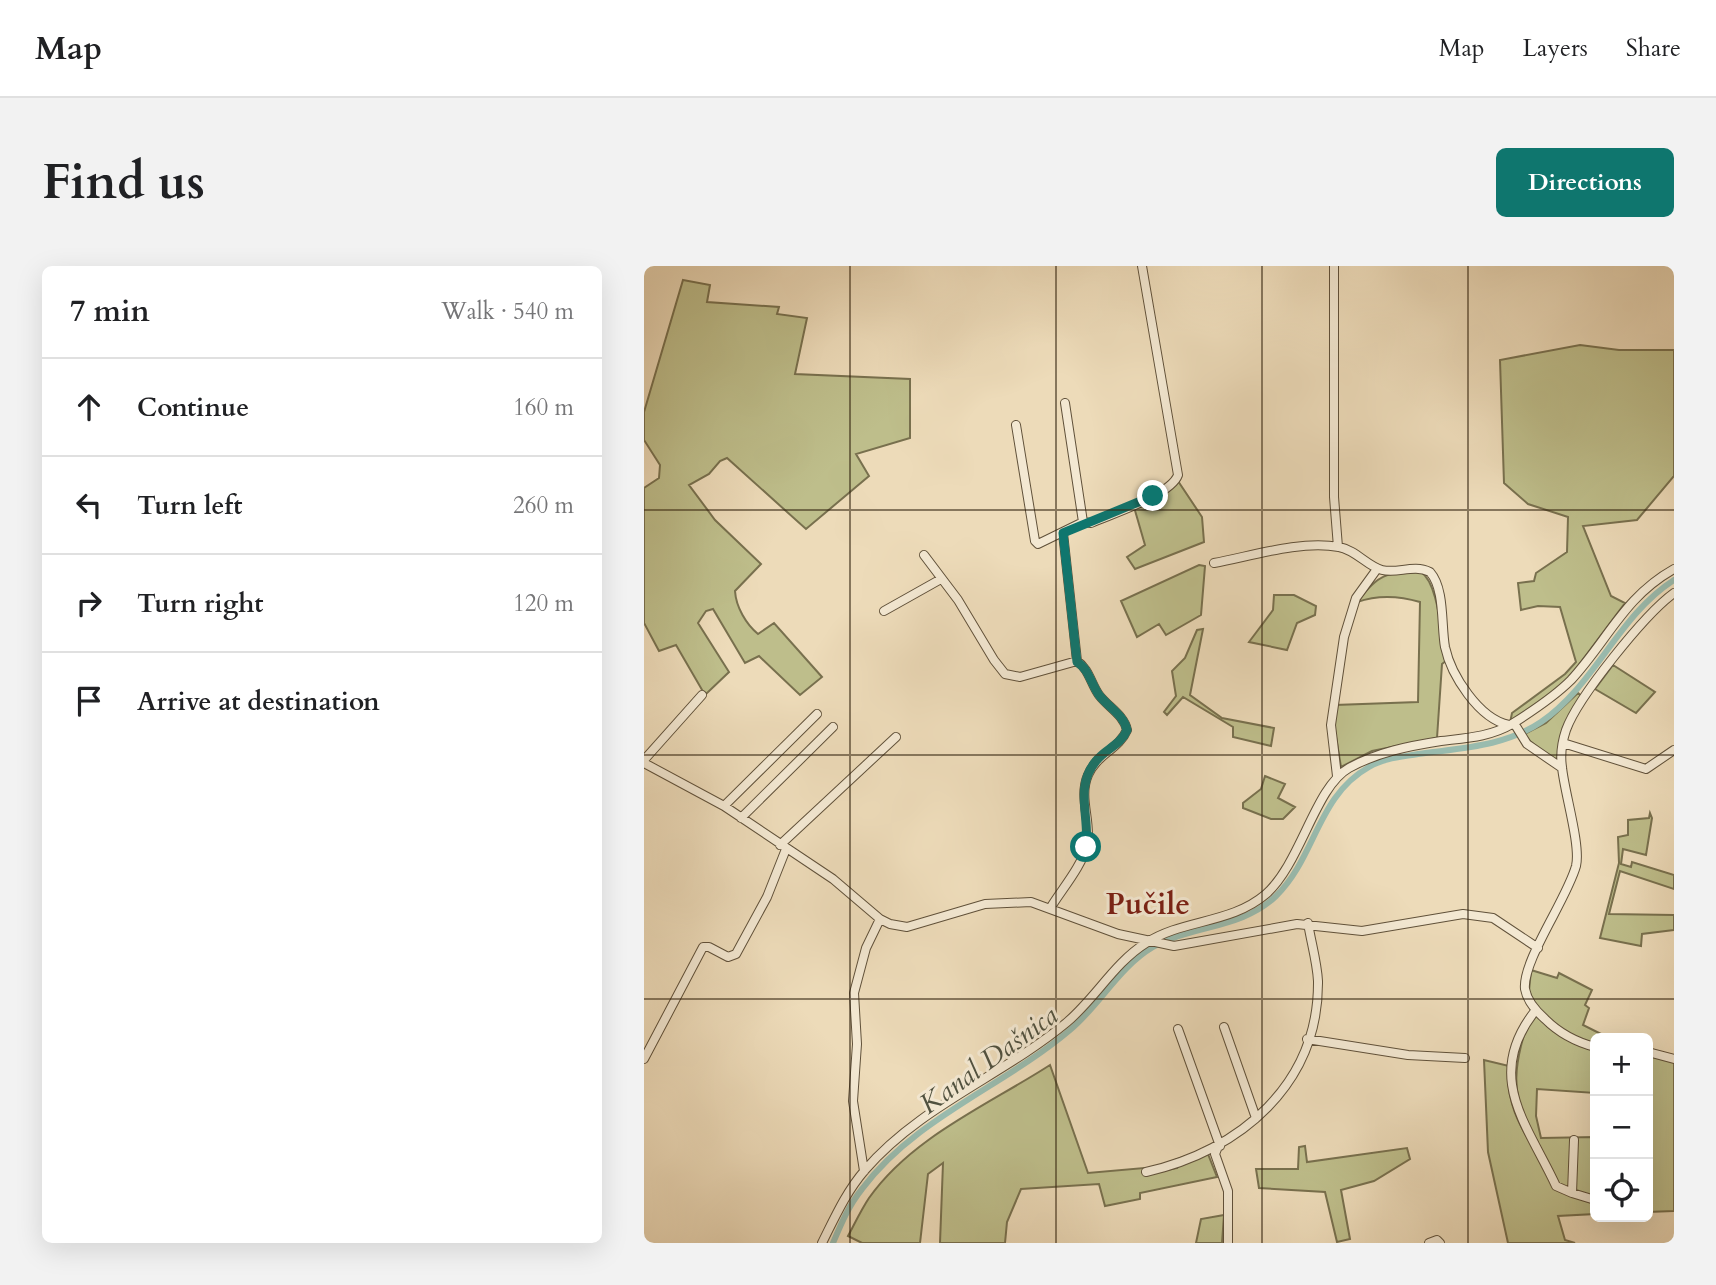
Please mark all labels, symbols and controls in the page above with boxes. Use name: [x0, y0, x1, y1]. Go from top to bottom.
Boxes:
text: Map: [35, 26, 102, 71]
text: Map: [1439, 32, 1485, 65]
text: Layers: [1523, 32, 1588, 65]
text: Share: [1626, 32, 1681, 65]
button: Directions: [1496, 148, 1674, 217]
text: Find us: [42, 149, 205, 216]
text: 7 min: [70, 291, 150, 332]
text: Walk · 540 m: [441, 296, 574, 327]
icon: ahead: [70, 388, 108, 426]
text: Continue: [137, 390, 249, 425]
text: 160 m: [513, 392, 574, 423]
route end: [1137, 480, 1168, 511]
icon: left: [70, 486, 108, 524]
text: Turn left: [137, 488, 242, 523]
text: 260 m: [513, 490, 574, 521]
icon: right: [70, 584, 108, 622]
text: Turn right: [137, 586, 264, 621]
text: 120 m: [513, 588, 574, 619]
icon: arrive: [70, 682, 108, 720]
text: Arrive at destination: [137, 684, 380, 719]
route start: [1070, 831, 1101, 862]
district label: Pučile: [1106, 884, 1190, 925]
water label: Kanal Dašnica: [912, 997, 1066, 1123]
map controls: [1590, 1033, 1653, 1222]
button: +: [1590, 1033, 1653, 1096]
button: −: [1590, 1096, 1653, 1159]
button: locate: [1590, 1159, 1653, 1222]

